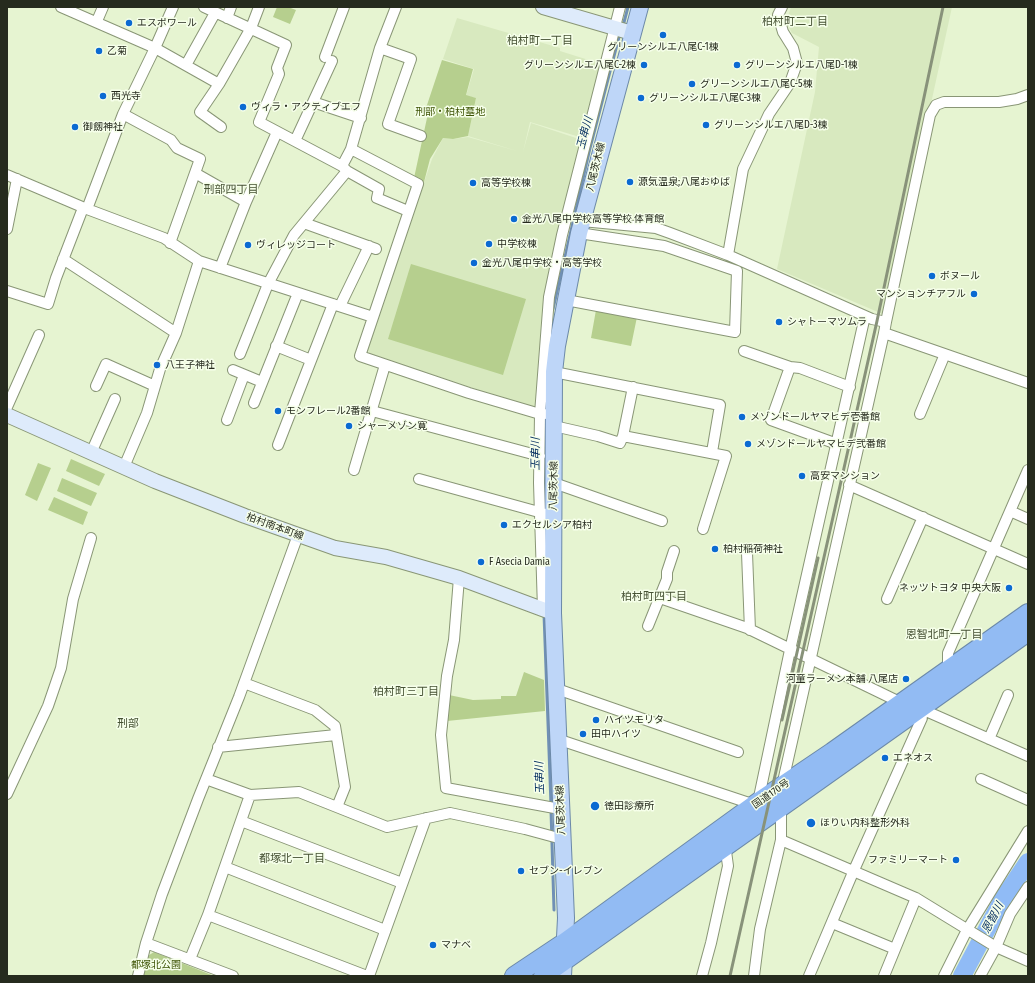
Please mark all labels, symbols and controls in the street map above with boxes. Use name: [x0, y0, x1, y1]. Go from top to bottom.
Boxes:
district label: 柏村町二丁目: [762, 15, 828, 29]
place label: エスポワール: [137, 17, 197, 29]
marker: エスポワール: [124, 18, 134, 28]
marker: グリーンシルエ八尾C-1棟: [658, 30, 668, 40]
district label: 柏村町一丁目: [507, 34, 573, 48]
place label: グリーンシルエ八尾C-1棟: [607, 41, 719, 53]
place label: 乙菊: [107, 45, 127, 57]
marker: 乙菊: [94, 46, 104, 56]
place label: グリーンシルエ八尾C-2棟: [524, 59, 636, 71]
place label: グリーンシルエ八尾D-1棟: [745, 59, 858, 71]
marker: グリーンシルエ八尾C-2棟: [639, 60, 649, 70]
marker: グリーンシルエ八尾D-1棟: [732, 60, 742, 70]
place label: グリーンシルエ八尾C-5棟: [700, 78, 813, 90]
marker: グリーンシルエ八尾C-5棟: [687, 79, 697, 89]
place label: 西光寺: [111, 90, 141, 102]
marker: 西光寺: [98, 91, 108, 101]
place label: グリーンシルエ八尾C-3棟: [649, 92, 761, 104]
marker: グリーンシルエ八尾C-3棟: [636, 93, 646, 103]
place label: ヴィラ・アクティブエフ: [251, 101, 361, 113]
marker: ヴィラ・アクティブエフ: [238, 102, 248, 112]
park label: 刑部・柏村墓地: [415, 106, 485, 118]
water label: 玉串川: [574, 115, 596, 151]
place label: グリーンシルエ八尾D-3棟: [714, 119, 827, 131]
marker: グリーンシルエ八尾D-3棟: [701, 120, 711, 130]
place label: 御劔神社: [83, 121, 123, 133]
marker: 御劔神社: [70, 122, 80, 132]
street label: 八尾茨木線: [584, 141, 608, 193]
place label: 源気温泉;八尾おゆば: [638, 176, 730, 188]
place label: 高等学校棟: [481, 177, 531, 189]
marker: 源気温泉;八尾おゆば: [625, 177, 635, 187]
marker: 高等学校棟: [468, 178, 478, 188]
district label: 刑部四丁目: [204, 183, 258, 197]
place label: 金光八尾中学校高等学校 体育館: [522, 213, 664, 225]
marker: 金光八尾中学校高等学校 体育館: [509, 214, 519, 224]
place label: 中学校棟: [497, 238, 537, 250]
place label: ヴィレッジコート: [256, 239, 336, 251]
marker: 中学校棟: [484, 239, 494, 249]
marker: ヴィレッジコート: [243, 240, 253, 250]
place label: 金光八尾中学校・高等学校: [482, 257, 602, 269]
marker: 金光八尾中学校・高等学校: [469, 258, 479, 268]
place label: ボヌール: [940, 270, 980, 282]
marker: ボヌール: [927, 271, 937, 281]
place label: マンションチアフル: [876, 288, 966, 300]
marker: マンションチアフル: [969, 289, 979, 299]
place label: シャトーマツムラ: [787, 316, 867, 328]
marker: シャトーマツムラ: [774, 317, 784, 327]
place label: 八王子神社: [165, 359, 215, 371]
marker: 八王子神社: [152, 360, 162, 370]
place label: モンフレール2番館: [286, 405, 370, 417]
marker: モンフレール2番館: [273, 406, 283, 416]
place label: メゾンドールヤマヒデ壱番館: [750, 411, 880, 423]
marker: メゾンドールヤマヒデ壱番館: [737, 412, 747, 422]
place label: シャーメゾン寛: [357, 420, 427, 432]
marker: シャーメゾン寛: [344, 421, 354, 431]
water label: 玉串川: [529, 438, 543, 470]
place label: メゾンドールヤマヒデ弐番館: [756, 438, 886, 450]
marker: メゾンドールヤマヒデ弐番館: [743, 439, 753, 449]
street label: 八尾茨木線: [548, 461, 560, 511]
place label: 高安マンション: [810, 470, 880, 482]
marker: 高安マンション: [797, 471, 807, 481]
street label: 柏村南本町線: [245, 511, 305, 543]
place label: エクセルシア柏村: [512, 519, 592, 531]
marker: エクセルシア柏村: [499, 520, 509, 530]
place label: 柏村稲荷神社: [723, 543, 783, 555]
marker: 柏村稲荷神社: [710, 544, 720, 554]
place label: F Asecia Damia: [489, 556, 550, 568]
marker: F Asecia Damia: [476, 557, 486, 567]
place label: ネッツトヨタ 中央大阪: [899, 582, 1001, 594]
marker: ネッツトヨタ 中央大阪: [1004, 583, 1014, 593]
district label: 柏村町四丁目: [621, 590, 687, 604]
district label: 恩智北町一丁目: [906, 628, 982, 642]
place label: 河童ラーメン本舗 八尾店: [786, 673, 898, 685]
marker: 河童ラーメン本舗 八尾店: [901, 674, 911, 684]
district label: 柏村町三丁目: [373, 685, 439, 699]
place label: ハイツモリタ: [604, 714, 664, 726]
marker: ハイツモリタ: [591, 715, 601, 725]
district label: 刑部: [117, 717, 139, 731]
place label: 田中ハイツ: [591, 728, 641, 740]
marker: 田中ハイツ: [578, 729, 588, 739]
place label: エネオス: [893, 752, 933, 764]
marker: エネオス: [880, 753, 890, 763]
water label: 玉串川: [533, 761, 547, 795]
street label: 国道170号: [750, 777, 792, 811]
street label: 八尾茨木線: [554, 785, 568, 835]
marker: 徳田診療所: [589, 800, 601, 812]
place label: 徳田診療所: [604, 800, 654, 812]
marker: ほりい内科整形外科: [805, 817, 817, 829]
place label: ほりい内科整形外科: [820, 817, 910, 829]
district label: 都塚北一丁目: [259, 852, 325, 866]
place label: ファミリーマート: [868, 854, 948, 866]
marker: ファミリーマート: [951, 855, 961, 865]
place label: セブン-イレブン: [529, 865, 603, 877]
marker: セブン-イレブン: [516, 866, 526, 876]
water label: 恩智川: [979, 900, 1007, 936]
place label: マナベ: [441, 939, 471, 951]
marker: マナベ: [428, 940, 438, 950]
park label: 都塚北公園: [131, 959, 181, 971]

